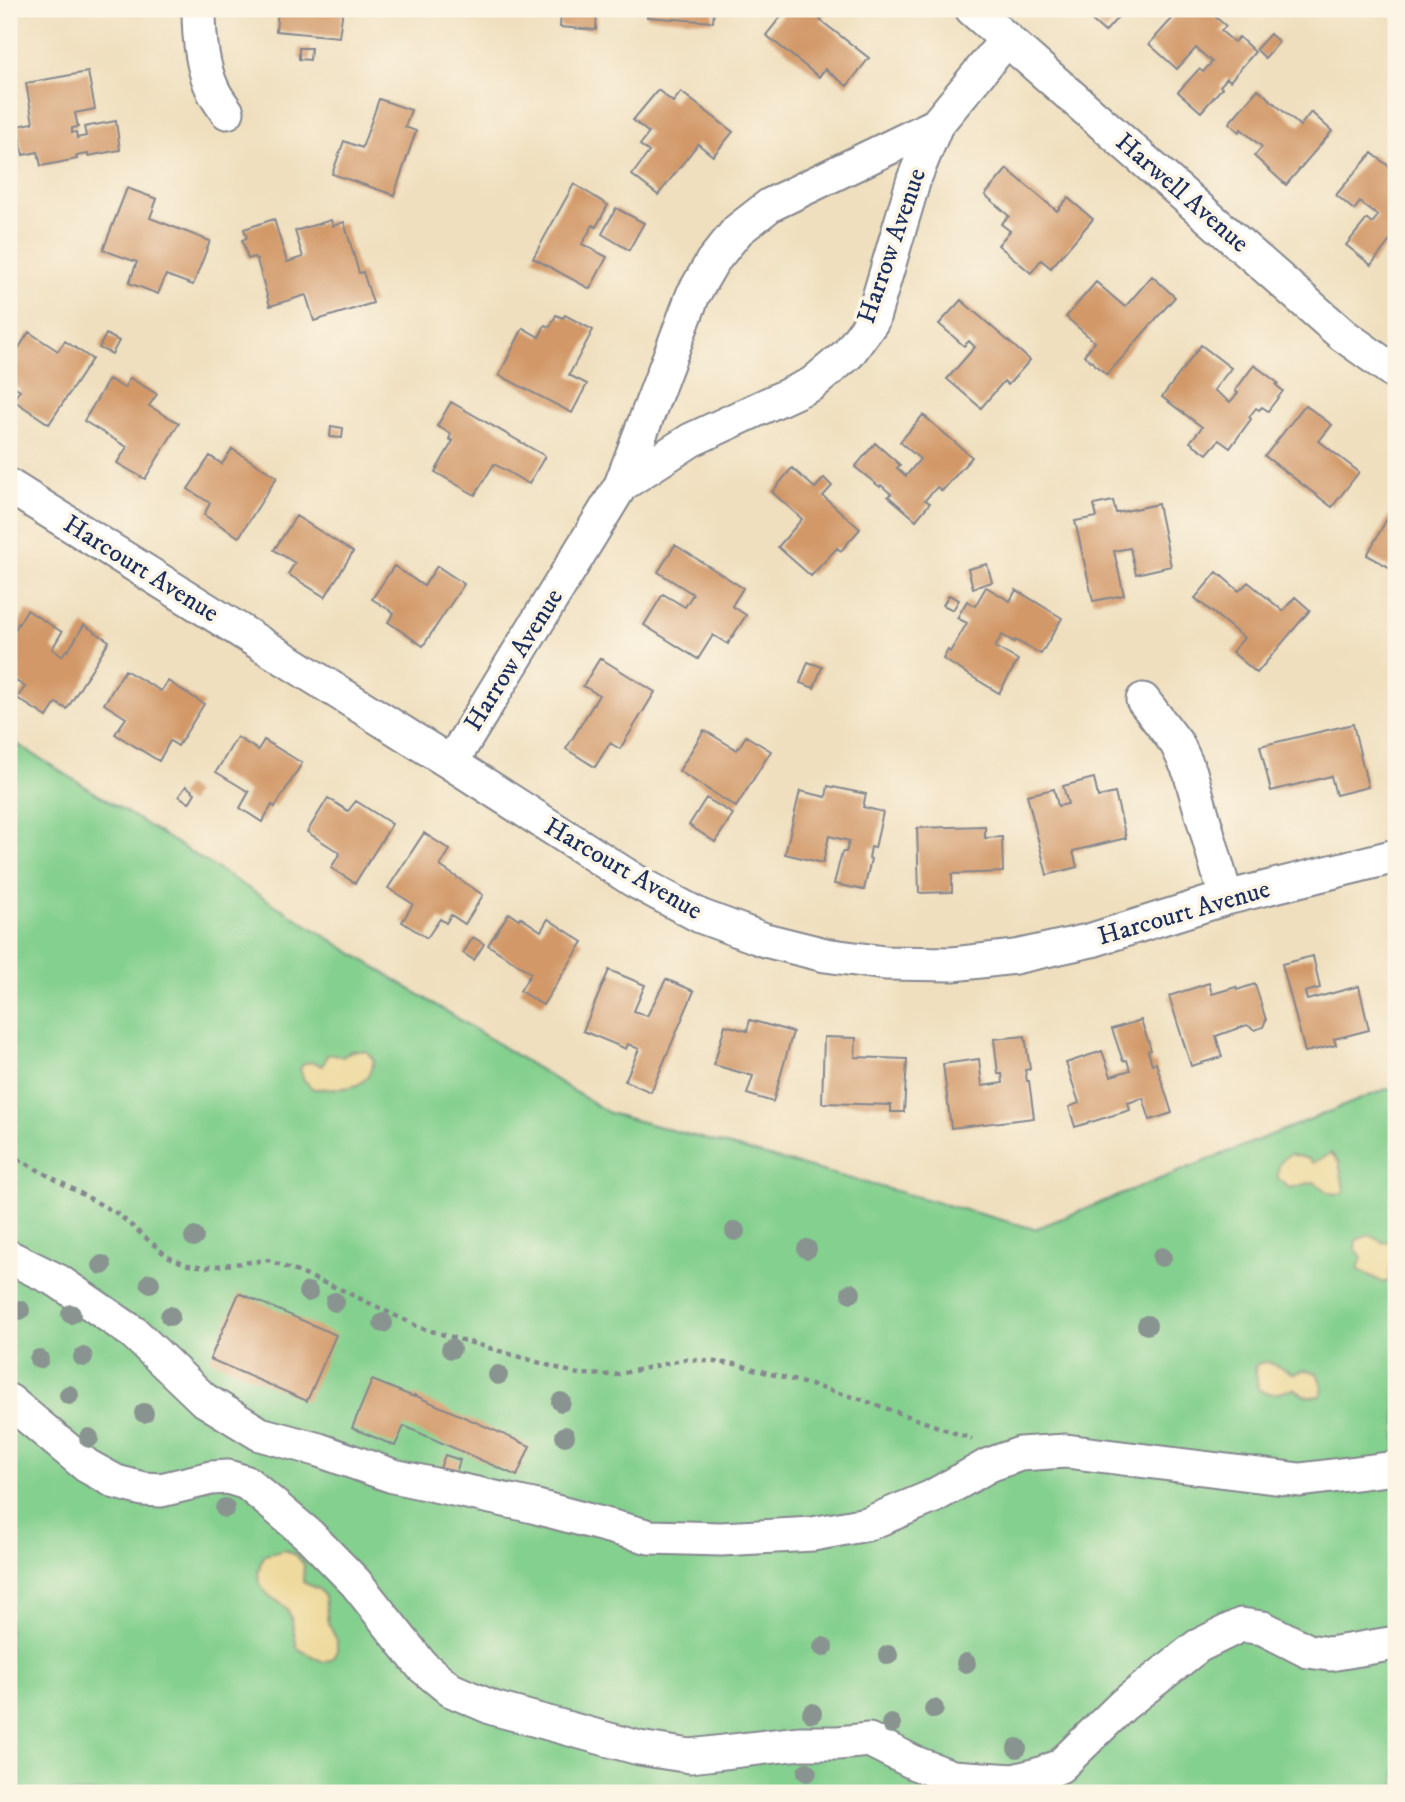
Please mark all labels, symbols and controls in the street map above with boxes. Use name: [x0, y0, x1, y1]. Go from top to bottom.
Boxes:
street label: Harwell Avenue: [1108, 126, 1256, 260]
street label: Harrow Avenue: [850, 164, 934, 328]
street label: Harcourt Avenue: [57, 508, 225, 630]
street label: Harrow Avenue: [457, 583, 571, 737]
street label: Harcourt Avenue: [538, 810, 708, 928]
street label: Harcourt Avenue: [1094, 873, 1274, 953]

